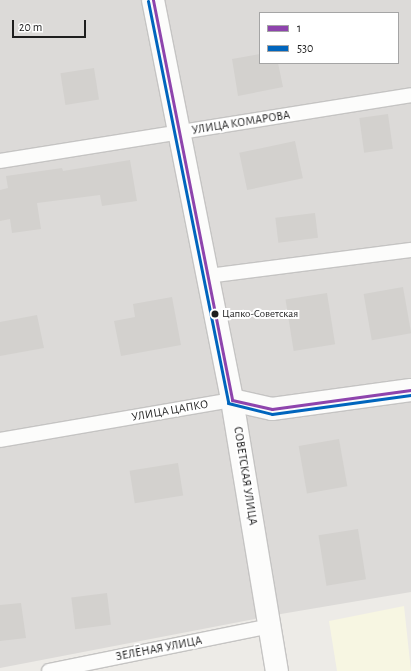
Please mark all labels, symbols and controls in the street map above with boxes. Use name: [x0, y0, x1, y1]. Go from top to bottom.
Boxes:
scale bar: [14, 12, 88, 38]
legend: [259, 12, 399, 64]
text: 20 m: [19, 21, 42, 33]
text: 1: [297, 22, 301, 34]
text: 530: [297, 42, 313, 54]
street label: УЛИЦА КОМАРОВА: [191, 108, 291, 138]
place label: Цапко-Советская: [222, 307, 298, 321]
marker: Цапко-Советская: [210, 309, 220, 319]
street label: УЛИЦА ЦАПКО: [131, 397, 209, 425]
street label: СОВЕТСКАЯ УЛИЦА: [230, 426, 260, 526]
street label: ЗЕЛЁНАЯ УЛИЦА: [115, 634, 203, 664]

